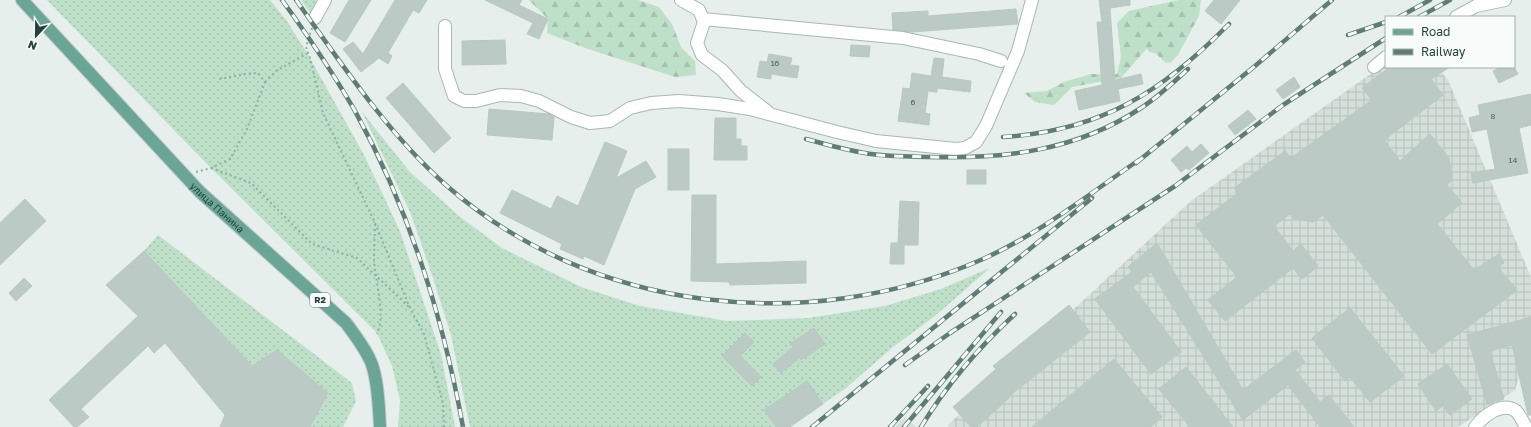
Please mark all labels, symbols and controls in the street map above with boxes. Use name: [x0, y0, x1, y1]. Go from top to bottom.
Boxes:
north arrow: [16, 16, 56, 56]
legend: [1385, 16, 1515, 68]
text: Road: [1421, 24, 1450, 39]
text: N: [26, 38, 38, 53]
text: Railway: [1421, 44, 1466, 59]
house number: 1б: [771, 58, 780, 68]
house number: 6: [911, 97, 916, 107]
house number: 8: [1491, 111, 1496, 121]
house number: 14: [1509, 155, 1517, 165]
street label: улица Панина: [188, 180, 247, 235]
road number: R2: [310, 293, 330, 307]

